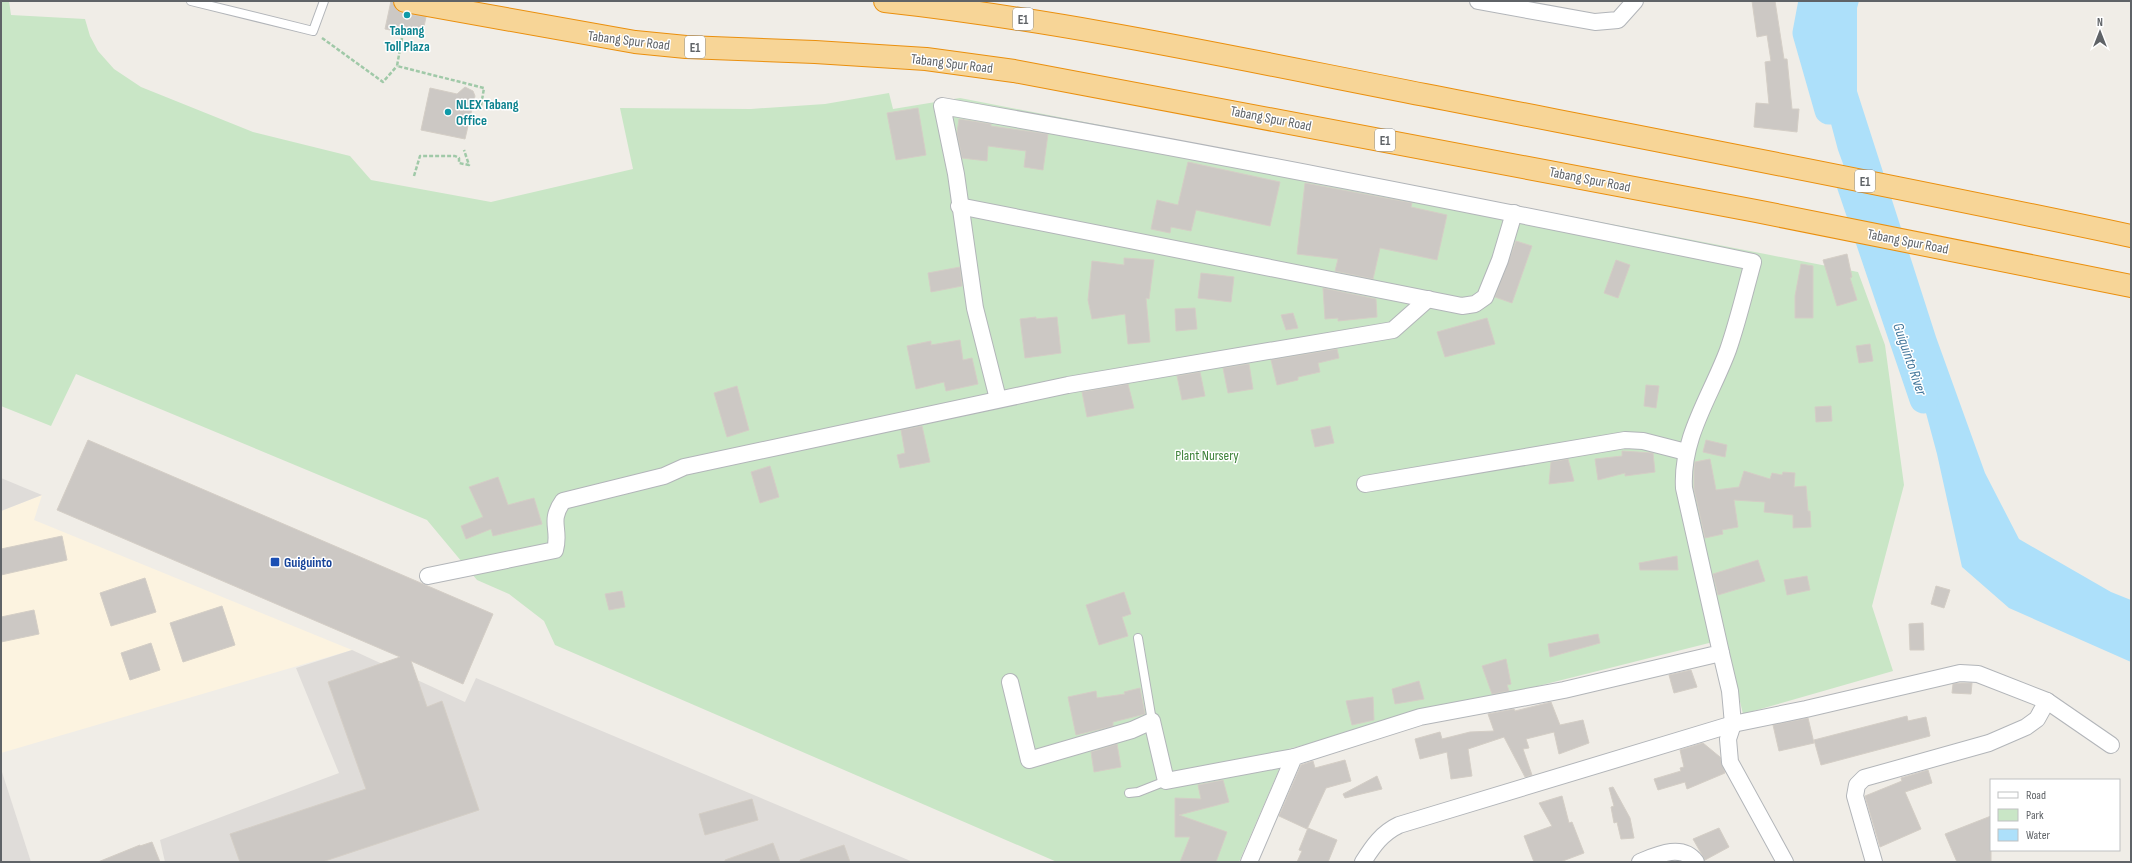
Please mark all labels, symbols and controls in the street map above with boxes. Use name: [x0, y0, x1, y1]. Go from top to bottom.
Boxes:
road number: E1: [1013, 8, 1033, 30]
marker: Tabang Toll Plaza: [402, 10, 412, 20]
north arrow: [2080, 12, 2120, 52]
text: N: [2097, 16, 2103, 29]
place label: Tabang Toll Plaza: [384, 22, 430, 55]
street label: Tabang Spur Road: [587, 27, 671, 54]
road number: E1: [685, 36, 705, 58]
street label: Tabang Spur Road: [910, 50, 994, 77]
place label: NLEX Tabang Office: [456, 96, 519, 129]
street label: Tabang Spur Road: [1229, 102, 1313, 135]
marker: NLEX Tabang Office: [443, 107, 453, 117]
road number: E1: [1375, 129, 1395, 151]
street label: Tabang Spur Road: [1548, 163, 1632, 196]
road number: E1: [1855, 170, 1875, 192]
street label: Tabang Spur Road: [1866, 225, 1950, 258]
water label: Guiguinto River: [1888, 320, 1931, 399]
park label: Plant Nursery: [1175, 447, 1239, 464]
place label: Guiguinto: [284, 554, 332, 571]
marker: Guiguinto: [269, 556, 281, 568]
legend: [1990, 779, 2120, 851]
text: Road: [2026, 788, 2046, 803]
text: Park: [2026, 808, 2044, 823]
text: Water: [2026, 828, 2050, 843]

